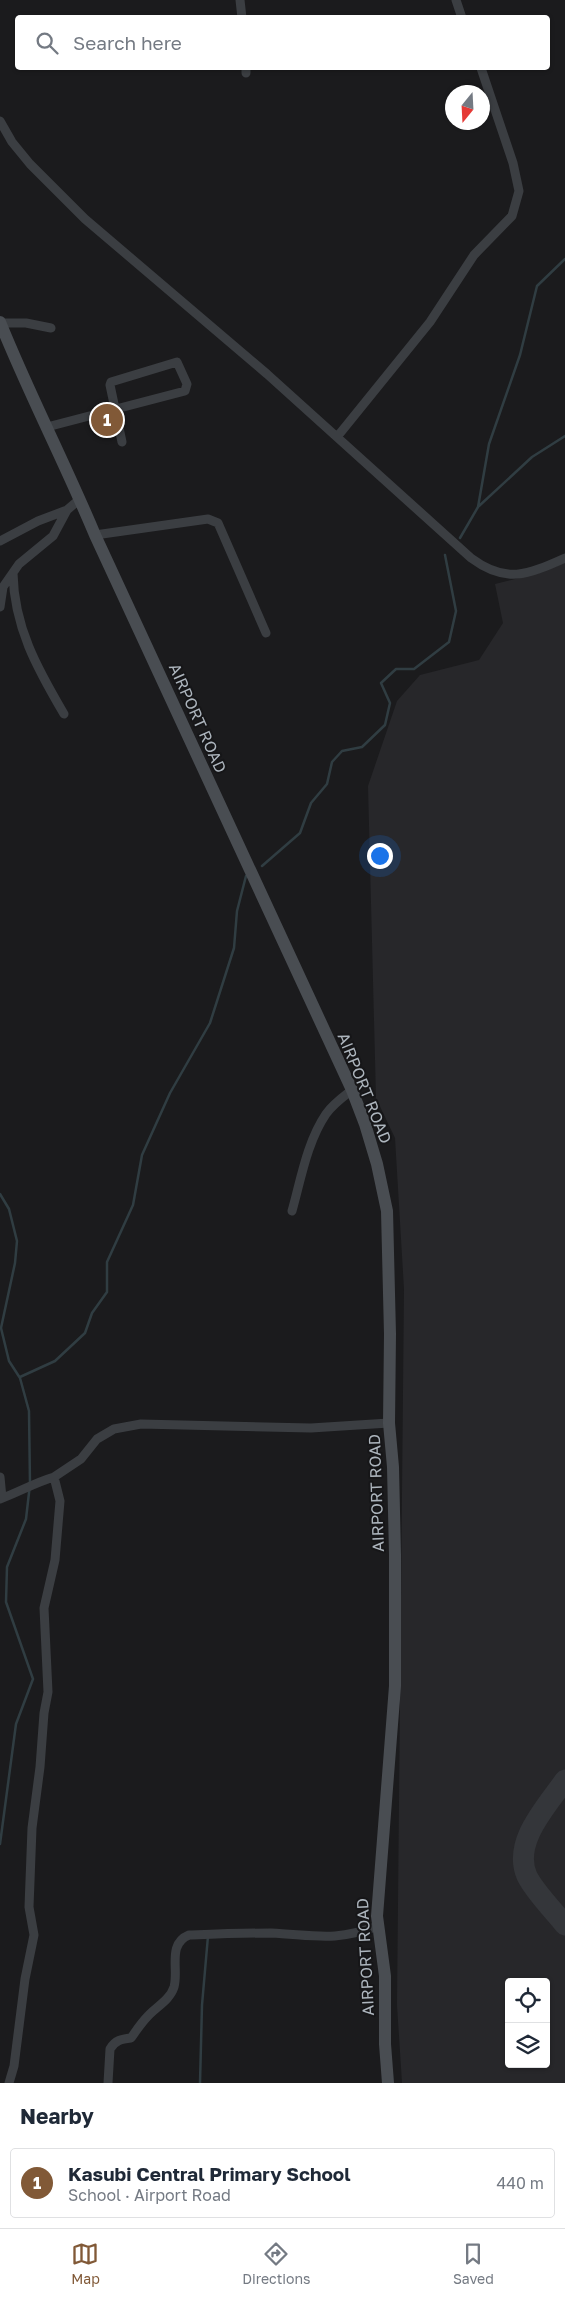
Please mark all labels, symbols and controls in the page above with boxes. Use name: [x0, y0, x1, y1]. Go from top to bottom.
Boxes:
search box: [15, 15, 550, 70]
icon: search: [33, 29, 61, 57]
text: Search here: [73, 31, 182, 54]
north arrow: [445, 85, 490, 130]
pin: 1: [91, 401, 123, 439]
street label: AIRPORT ROAD: [165, 660, 231, 776]
your location: [367, 843, 393, 869]
street label: AIRPORT ROAD: [334, 1030, 396, 1146]
street label: AIRPORT ROAD: [364, 1434, 388, 1552]
street label: AIRPORT ROAD: [352, 1898, 378, 2016]
map controls: [505, 1978, 550, 2068]
button: locate: [505, 1978, 550, 2023]
button: layers: [505, 2023, 550, 2068]
text: Nearby: [20, 2103, 94, 2129]
text: Kasubi Central Primary School: [68, 2162, 351, 2185]
text: 1: [33, 2173, 41, 2193]
text: 440 m: [496, 2173, 544, 2193]
text: School · Airport Road: [68, 2185, 231, 2205]
tab: Map: [71, 2240, 100, 2287]
tab: Directions: [242, 2240, 311, 2287]
tab: Saved: [453, 2240, 494, 2287]

